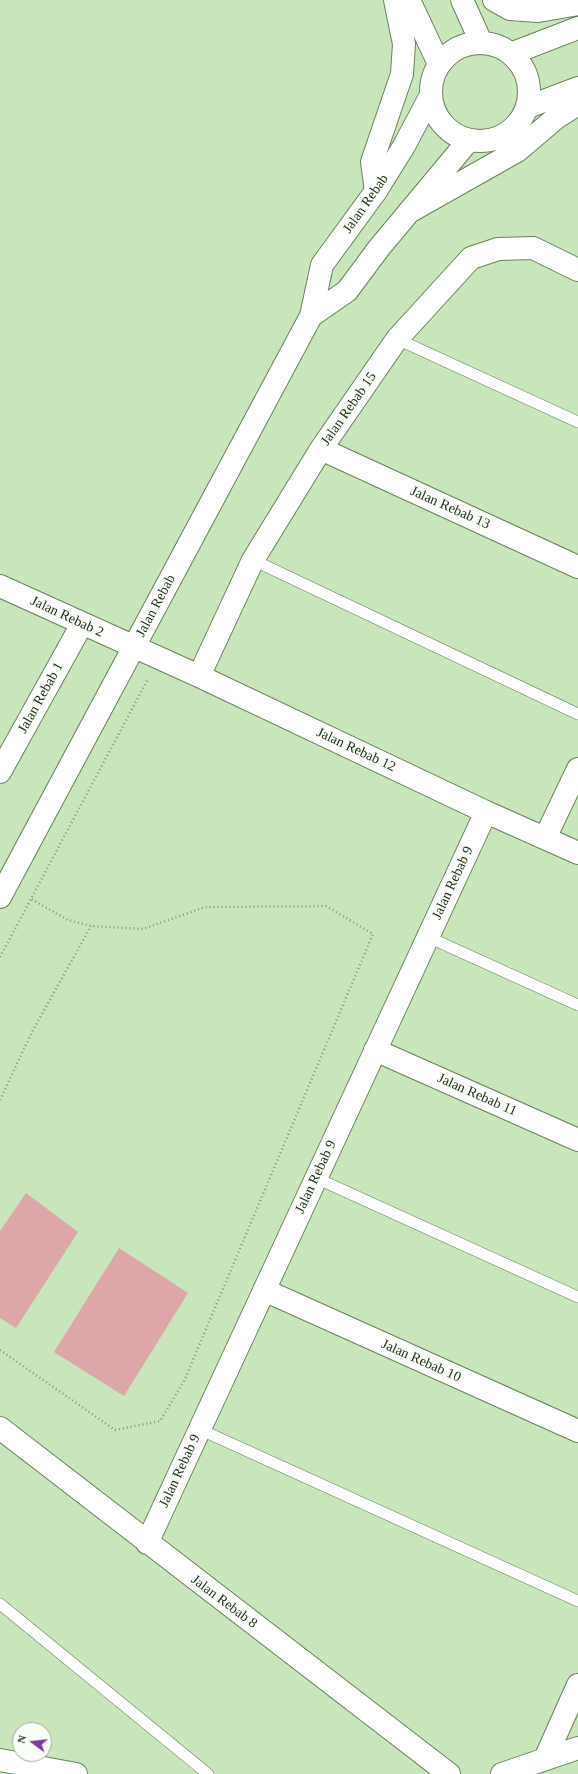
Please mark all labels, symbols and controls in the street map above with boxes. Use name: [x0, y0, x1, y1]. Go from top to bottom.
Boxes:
street label: Jalan Rebab: [340, 171, 392, 237]
street label: Jalan Rebab 15: [318, 369, 380, 449]
street label: Jalan Rebab 13: [408, 483, 492, 533]
street label: Jalan Rebab: [133, 572, 179, 640]
street label: Jalan Rebab 2: [28, 593, 106, 641]
street label: Jalan Rebab 1: [15, 660, 67, 736]
street label: Jalan Rebab 12: [314, 724, 398, 776]
street label: Jalan Rebab 9: [429, 844, 477, 922]
street label: Jalan Rebab 11: [435, 1070, 519, 1120]
street label: Jalan Rebab 9: [292, 1138, 340, 1216]
street label: Jalan Rebab 10: [379, 1336, 463, 1386]
street label: Jalan Rebab 9: [156, 1432, 204, 1510]
street label: Jalan Rebab 8: [188, 1572, 260, 1632]
north arrow: [12, 1722, 52, 1762]
text: N: [15, 1734, 28, 1745]

